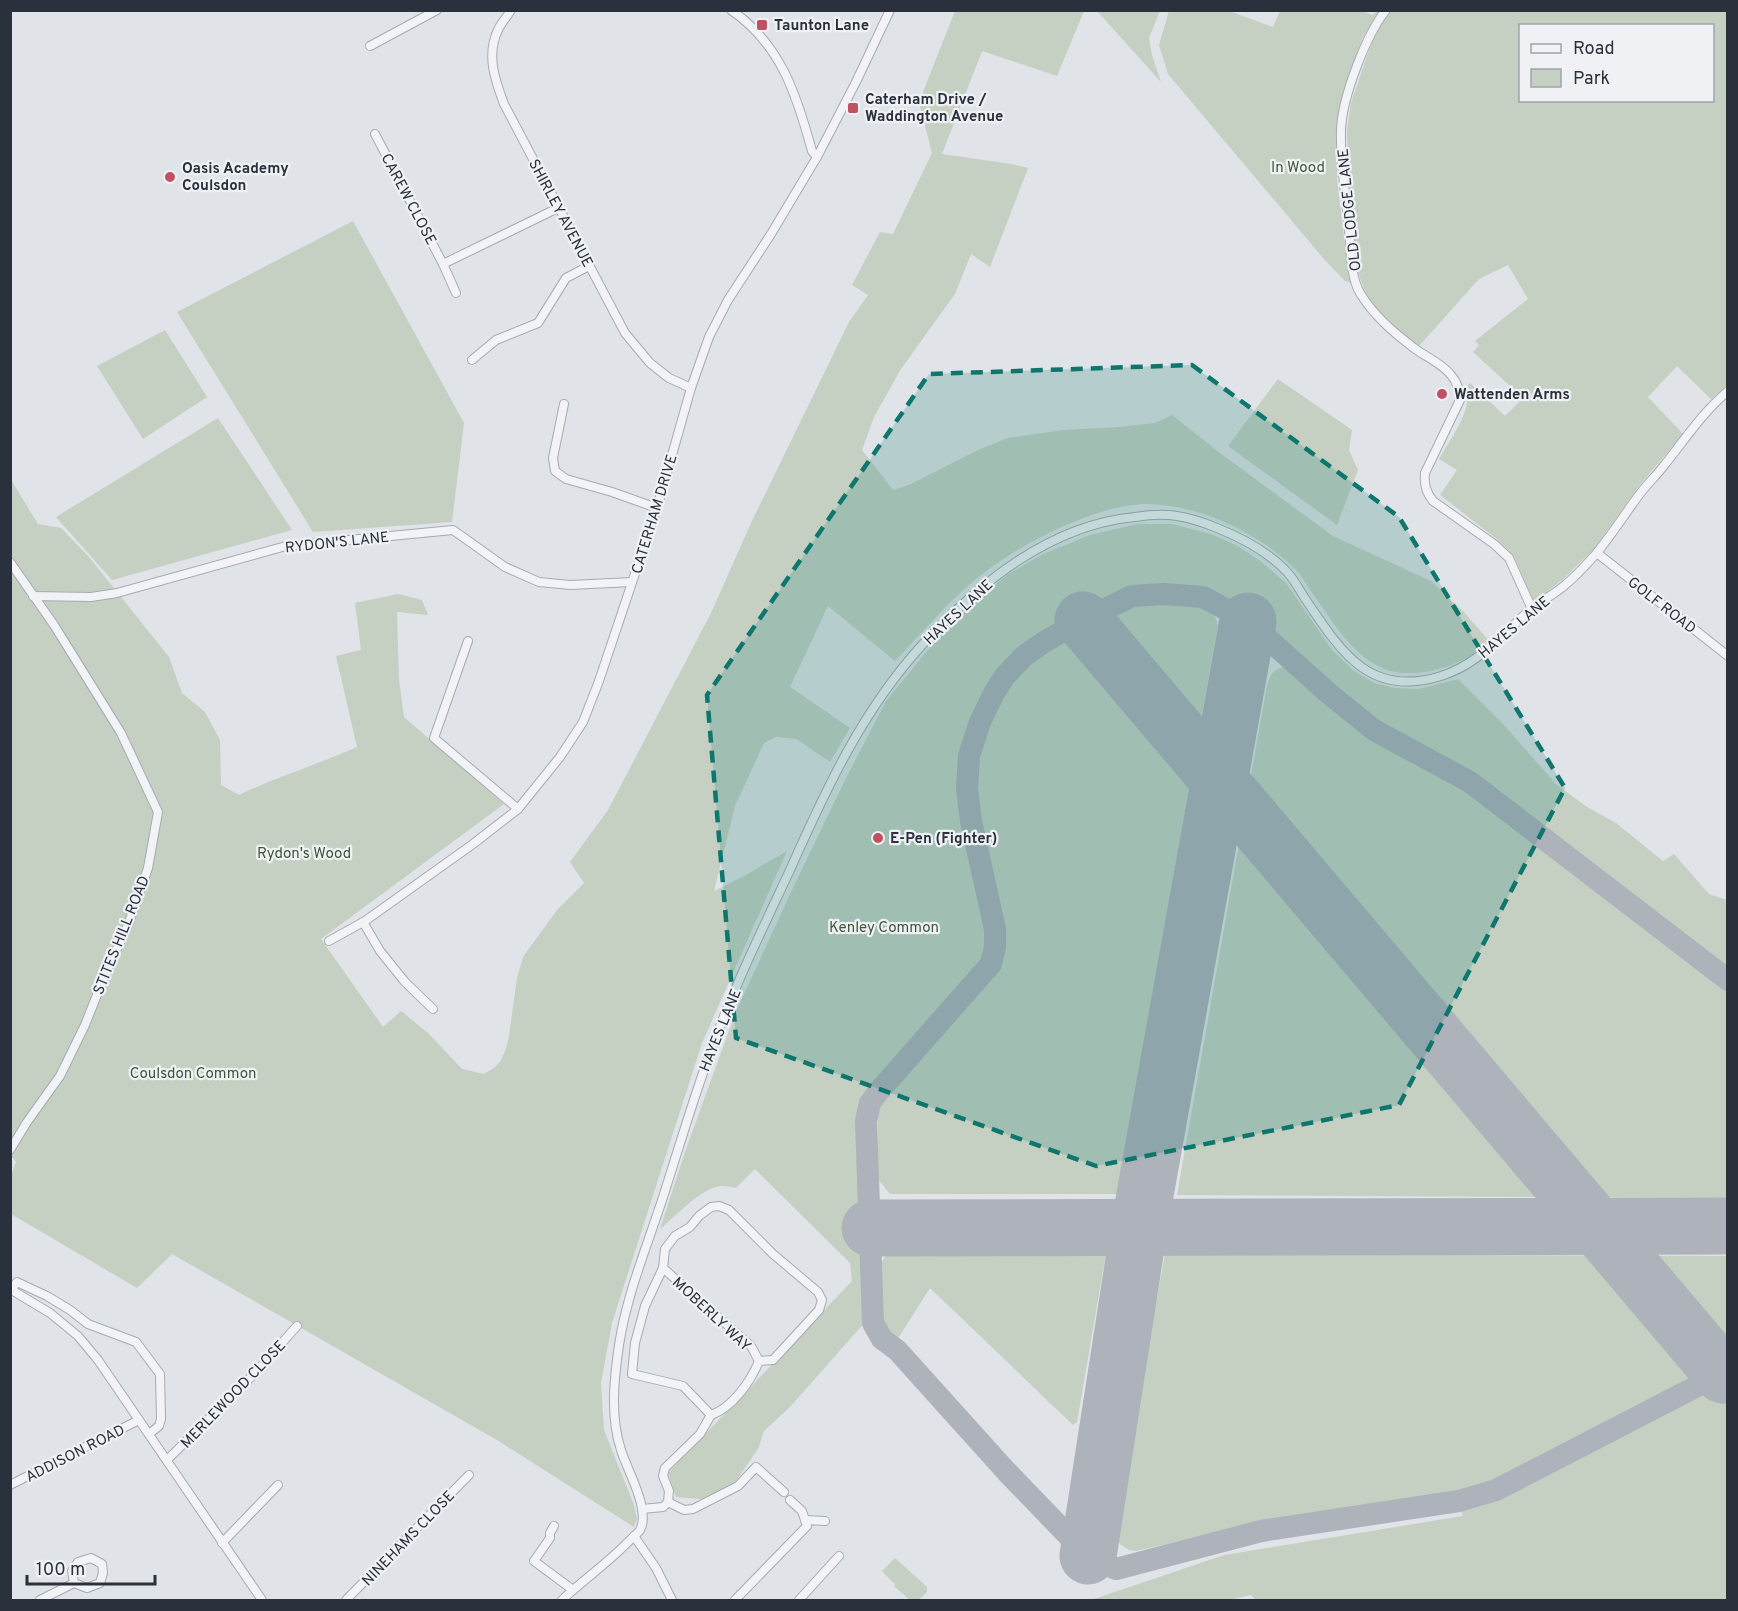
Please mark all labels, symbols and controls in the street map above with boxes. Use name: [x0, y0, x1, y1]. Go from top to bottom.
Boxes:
place label: Taunton Lane: [774, 17, 869, 36]
marker: Taunton Lane: [755, 18, 769, 32]
legend: [1519, 24, 1714, 102]
text: Road: [1573, 38, 1615, 61]
text: Park: [1573, 68, 1610, 91]
place label: Caterham Drive / Waddington Avenue: [865, 91, 1003, 127]
marker: Caterham Drive / Waddington Avenue: [846, 101, 860, 115]
street label: OLD LODGE LANE: [1335, 147, 1366, 272]
street label: CAREW CLOSE: [376, 151, 440, 249]
street label: SHIRLEY AVENUE: [523, 156, 596, 271]
park label: In Wood: [1271, 159, 1325, 178]
place label: Oasis Academy Coulsdon: [182, 160, 289, 196]
marker: Oasis Academy Coulsdon: [163, 170, 177, 184]
place label: Wattenden Arms: [1454, 386, 1570, 405]
marker: Wattenden Arms: [1435, 387, 1449, 401]
street label: CATERHAM DRIVE: [628, 452, 683, 576]
street label: RYDON'S LANE: [284, 529, 390, 558]
street label: GOLF ROAD: [1623, 573, 1699, 639]
street label: HAYES LANE: [920, 576, 998, 650]
street label: HAYES LANE: [1475, 593, 1555, 664]
place label: E-Pen (Fighter): [890, 830, 997, 849]
marker: E-Pen (Fighter): [871, 831, 885, 845]
park label: Rydon's Wood: [257, 845, 351, 864]
street label: STITES HILL ROAD: [90, 873, 155, 998]
park label: Kenley Common: [829, 919, 939, 938]
street label: HAYES LANE: [696, 986, 747, 1075]
park label: Coulsdon Common: [130, 1065, 256, 1084]
street label: MOBERLY WAY: [668, 1274, 755, 1357]
street label: MERLEWOOD CLOSE: [178, 1337, 291, 1453]
street label: ADDISON ROAD: [23, 1421, 128, 1488]
street label: NINEHAMS CLOSE: [359, 1487, 460, 1591]
scale bar: [27, 1548, 154, 1586]
text: 100 m: [36, 1559, 85, 1582]

